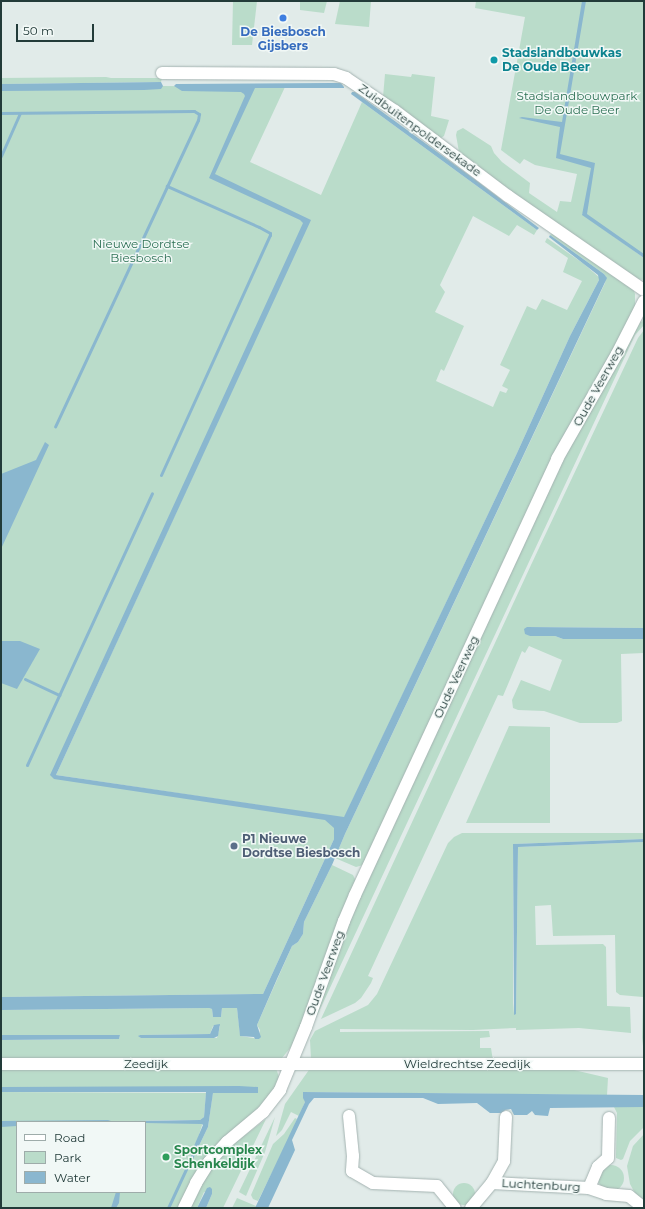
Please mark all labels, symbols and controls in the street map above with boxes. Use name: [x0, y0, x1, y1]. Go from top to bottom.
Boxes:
marker: De Biesbosch Gijsbers: [278, 13, 288, 23]
scale bar: [18, 16, 96, 42]
text: 50 m: [23, 23, 54, 38]
place label: De Biesbosch Gijsbers: [240, 25, 326, 53]
place label: Stadslandbouwkas De Oude Beer: [502, 46, 622, 74]
marker: Stadslandbouwkas De Oude Beer: [489, 55, 499, 65]
street label: Zuidbuitenpoldersekade: [356, 81, 484, 179]
park label: Stadslandbouwpark De Oude Beer: [517, 89, 637, 117]
park label: Nieuwe Dordtse Biesbosch: [92, 237, 190, 265]
street label: Oude Veerweg: [570, 343, 626, 429]
street label: Oude Veerweg: [431, 633, 481, 721]
place label: P1 Nieuwe Dordtse Biesbosch: [242, 832, 360, 860]
marker: P1 Nieuwe Dordtse Biesbosch: [229, 841, 239, 851]
street label: Oude Veerweg: [303, 928, 347, 1018]
street label: Zeedijk: [124, 1057, 168, 1071]
street label: Wieldrechtse Zeedijk: [404, 1057, 530, 1071]
legend: [16, 1121, 146, 1193]
text: Road: [54, 1130, 85, 1145]
place label: Sportcomplex Schenkeldijk: [174, 1143, 262, 1171]
text: Park: [54, 1150, 81, 1165]
marker: Sportcomplex Schenkeldijk: [161, 1152, 171, 1162]
text: Water: [54, 1170, 90, 1185]
street label: Luchtenburg: [501, 1176, 581, 1194]

